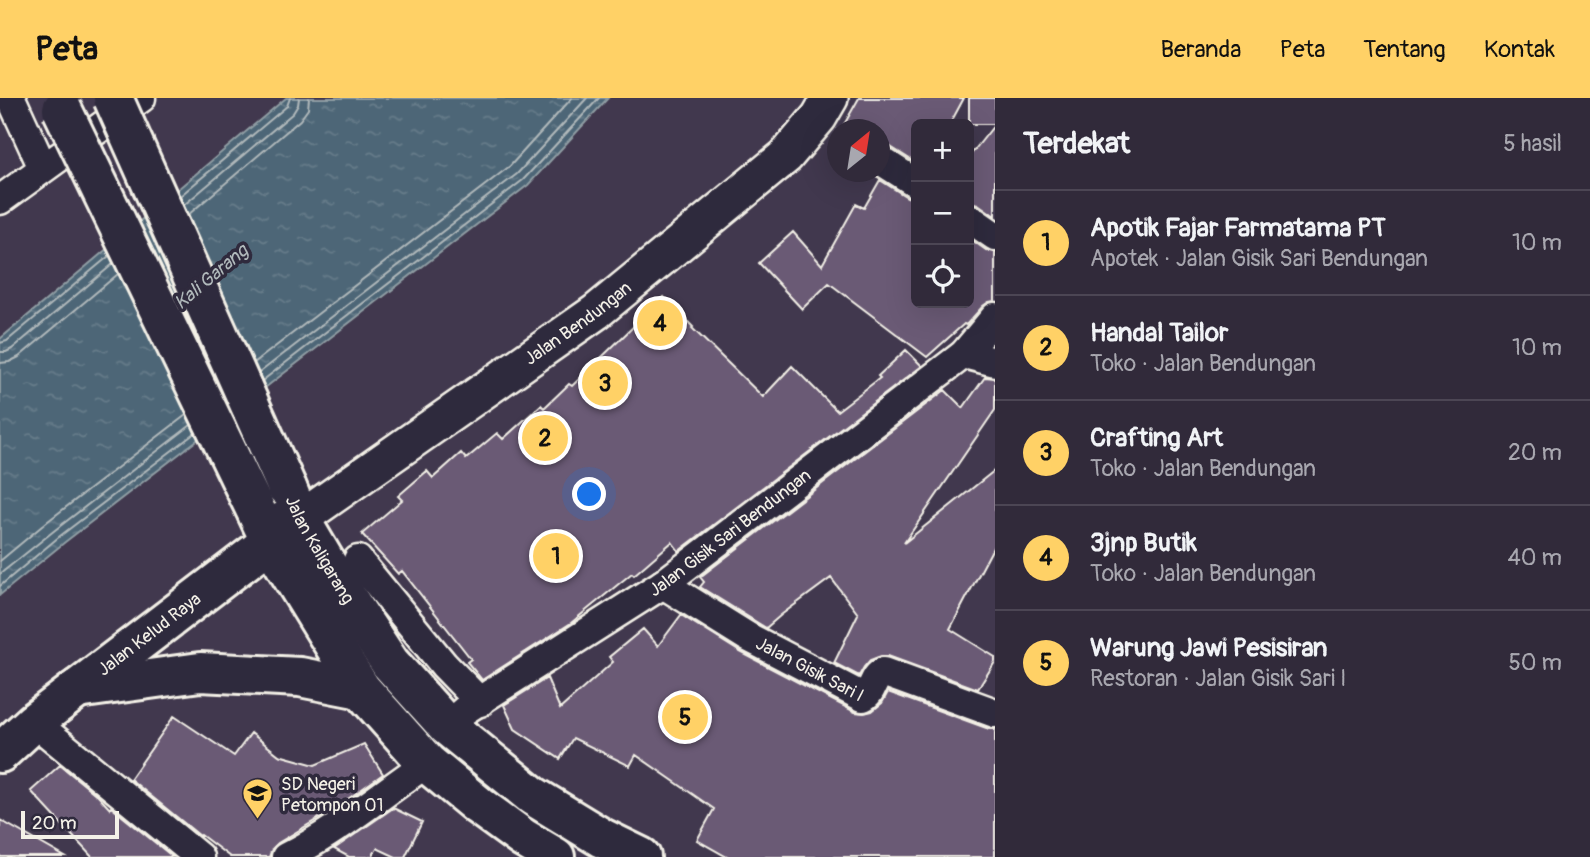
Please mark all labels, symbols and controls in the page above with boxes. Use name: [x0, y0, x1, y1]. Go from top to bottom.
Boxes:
text: Peta: [35, 29, 98, 70]
text: Beranda: [1160, 35, 1241, 64]
text: Peta: [1279, 35, 1325, 64]
text: Tentang: [1363, 35, 1446, 64]
text: Kontak: [1484, 35, 1555, 64]
north arrow: [827, 119, 890, 182]
map controls: [911, 119, 974, 308]
button: +: [911, 119, 974, 182]
text: Terdekat: [1023, 125, 1130, 162]
text: 5 hasil: [1503, 129, 1562, 158]
button: −: [911, 182, 974, 245]
text: Apotik Fajar Farmatama PT: [1090, 212, 1386, 244]
text: 1: [1042, 228, 1051, 257]
text: 10 m: [1512, 228, 1562, 257]
water label: Kali Garang: [169, 238, 254, 315]
text: Apotek · Jalan Gisik Sari Bendungan: [1090, 244, 1428, 273]
button: locate: [911, 245, 974, 308]
street label: Jalan Bendungan: [520, 276, 636, 370]
pin: 4: [637, 297, 683, 349]
text: Handal Tailor: [1090, 317, 1228, 349]
text: 2: [1040, 333, 1052, 362]
text: 10 m: [1512, 333, 1562, 362]
text: Toko · Jalan Bendungan: [1090, 349, 1316, 378]
pin: 3: [582, 357, 628, 409]
pin: 2: [522, 412, 568, 464]
text: Crafting Art: [1090, 422, 1223, 454]
text: 3: [1040, 438, 1052, 467]
text: 20 m: [1508, 438, 1562, 467]
text: Toko · Jalan Bendungan: [1090, 454, 1316, 483]
street label: Jalan Gisik Sari Bendungan: [645, 464, 815, 602]
your location: [572, 477, 606, 511]
street label: Jalan Kaligarang: [280, 492, 360, 608]
text: 3jnp Butik: [1090, 527, 1197, 559]
pin: 1: [533, 530, 579, 582]
text: 4: [1039, 543, 1053, 572]
text: 40 m: [1508, 543, 1562, 572]
text: Toko · Jalan Bendungan: [1090, 559, 1316, 588]
street label: Jalan Kelud Raya: [93, 587, 205, 681]
street label: Jalan Gisik Sari I: [752, 632, 868, 707]
text: Warung Jawi Pesisiran: [1090, 632, 1327, 664]
text: 5: [1040, 648, 1052, 677]
text: 50 m: [1508, 648, 1562, 677]
text: Restoran · Jalan Gisik Sari I: [1090, 664, 1347, 693]
pin: 5: [662, 691, 708, 743]
place label: SD Negeri Petompon 01: [281, 773, 384, 817]
school or university icon: SD Negeri Petompon 01: [241, 777, 275, 821]
scale bar: [21, 808, 119, 840]
text: 20 m: [32, 811, 77, 835]

